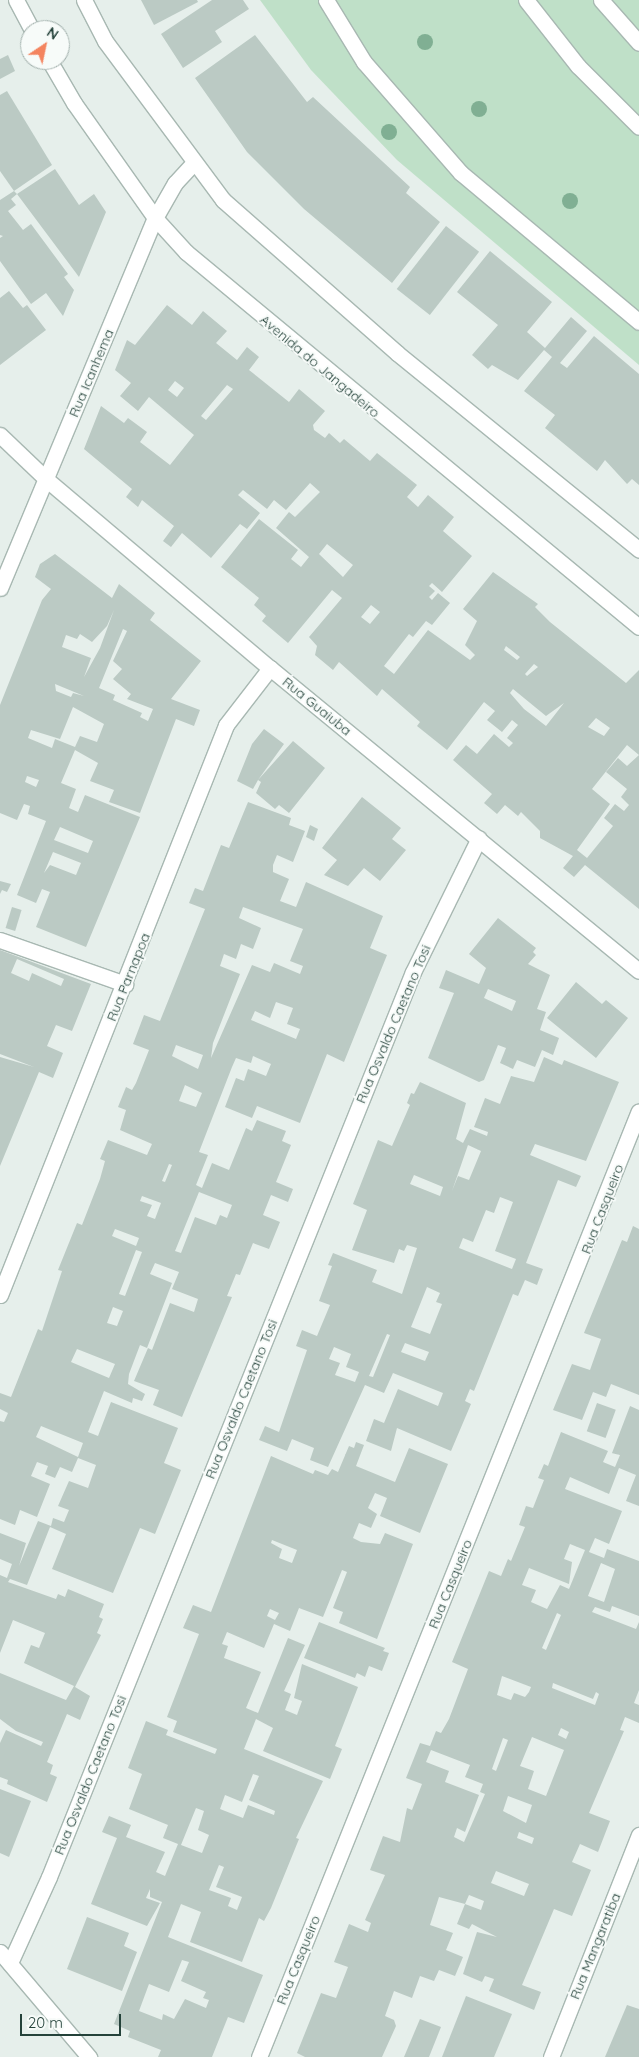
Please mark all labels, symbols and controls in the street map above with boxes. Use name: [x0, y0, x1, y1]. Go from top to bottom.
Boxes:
north arrow: [20, 20, 70, 70]
text: N: [44, 23, 62, 44]
street label: Avenida do Jangadeiro: [257, 311, 383, 421]
street label: Rua Icanhema: [65, 326, 117, 420]
street label: Rua Guaiuba: [279, 673, 355, 739]
street label: Rua Parnapoa: [103, 930, 153, 1024]
street label: Rua Osvaldo Caetano Tosi: [352, 942, 434, 1106]
street label: Rua Casqueiro: [577, 1162, 627, 1256]
street label: Rua Osvaldo Caetano Tosi: [201, 1317, 281, 1481]
street label: Rua Casqueiro: [424, 1537, 476, 1631]
street label: Rua Osvaldo Caetano Tosi: [50, 1693, 130, 1857]
street label: Rua Mangaratiba: [566, 1890, 624, 2002]
street label: Rua Casqueiro: [272, 1913, 324, 2007]
scale bar: [22, 2004, 124, 2036]
text: 20 m: [28, 2013, 63, 2032]

